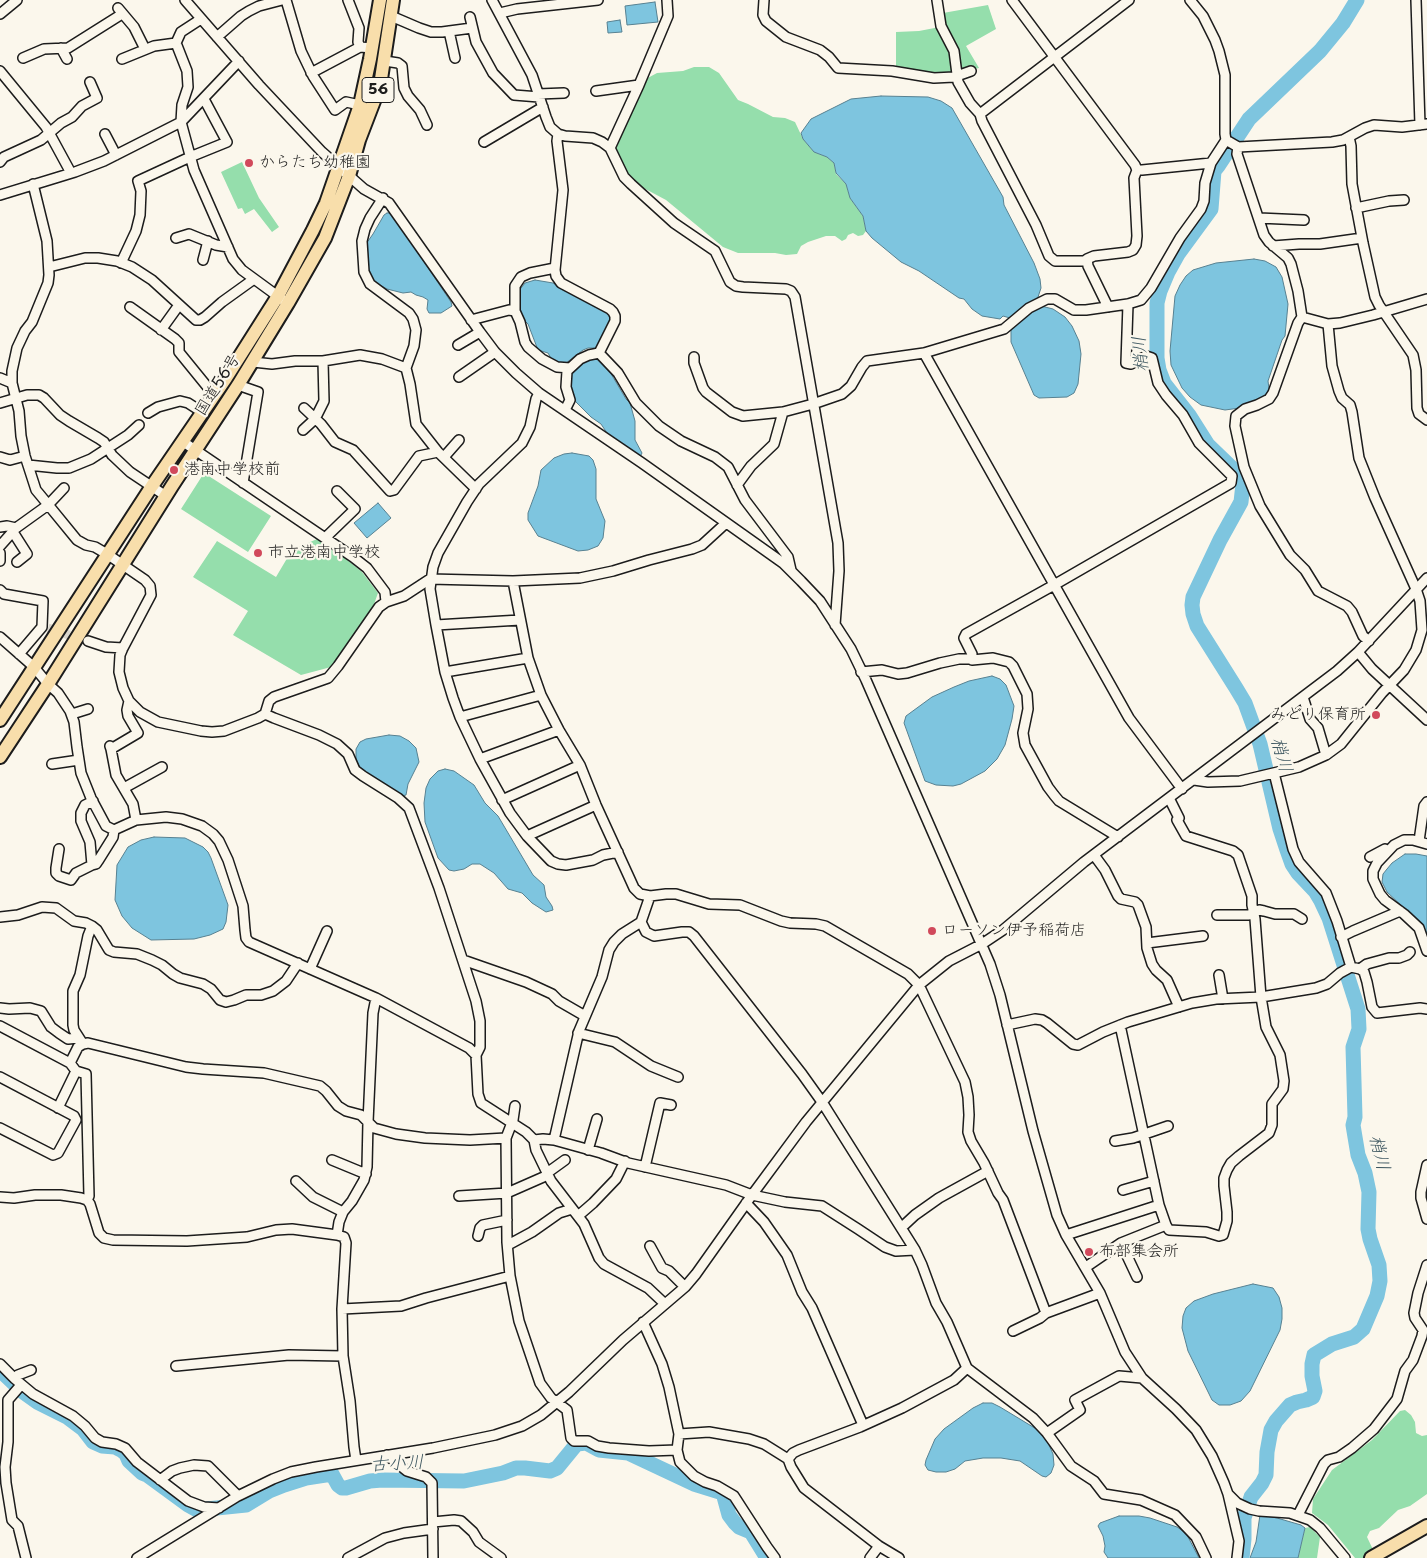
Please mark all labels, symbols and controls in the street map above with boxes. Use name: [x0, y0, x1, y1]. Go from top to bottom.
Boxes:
road number: 56: [362, 78, 394, 102]
place label: からたち幼稚園: [259, 153, 371, 173]
marker: からたち幼稚園: [243, 157, 255, 169]
water label: 梢川: [1129, 335, 1153, 373]
street label: 国道56号: [191, 350, 245, 420]
place label: 港南中学校前: [184, 460, 280, 480]
marker: 港南中学校前: [168, 464, 180, 476]
place label: 市立港南中学校: [268, 543, 380, 563]
marker: 市立港南中学校: [252, 547, 264, 559]
place label: みどり保育所: [1270, 705, 1366, 725]
marker: みどり保育所: [1370, 709, 1382, 721]
water label: 梢川: [1266, 735, 1296, 775]
place label: ローソン伊予稲荷店: [942, 921, 1086, 941]
marker: ローソン伊予稲荷店: [926, 925, 938, 937]
water label: 梢川: [1364, 1133, 1394, 1173]
place label: 布部集会所: [1099, 1242, 1179, 1262]
marker: 布部集会所: [1083, 1246, 1095, 1258]
water label: 古小川: [369, 1452, 425, 1476]

